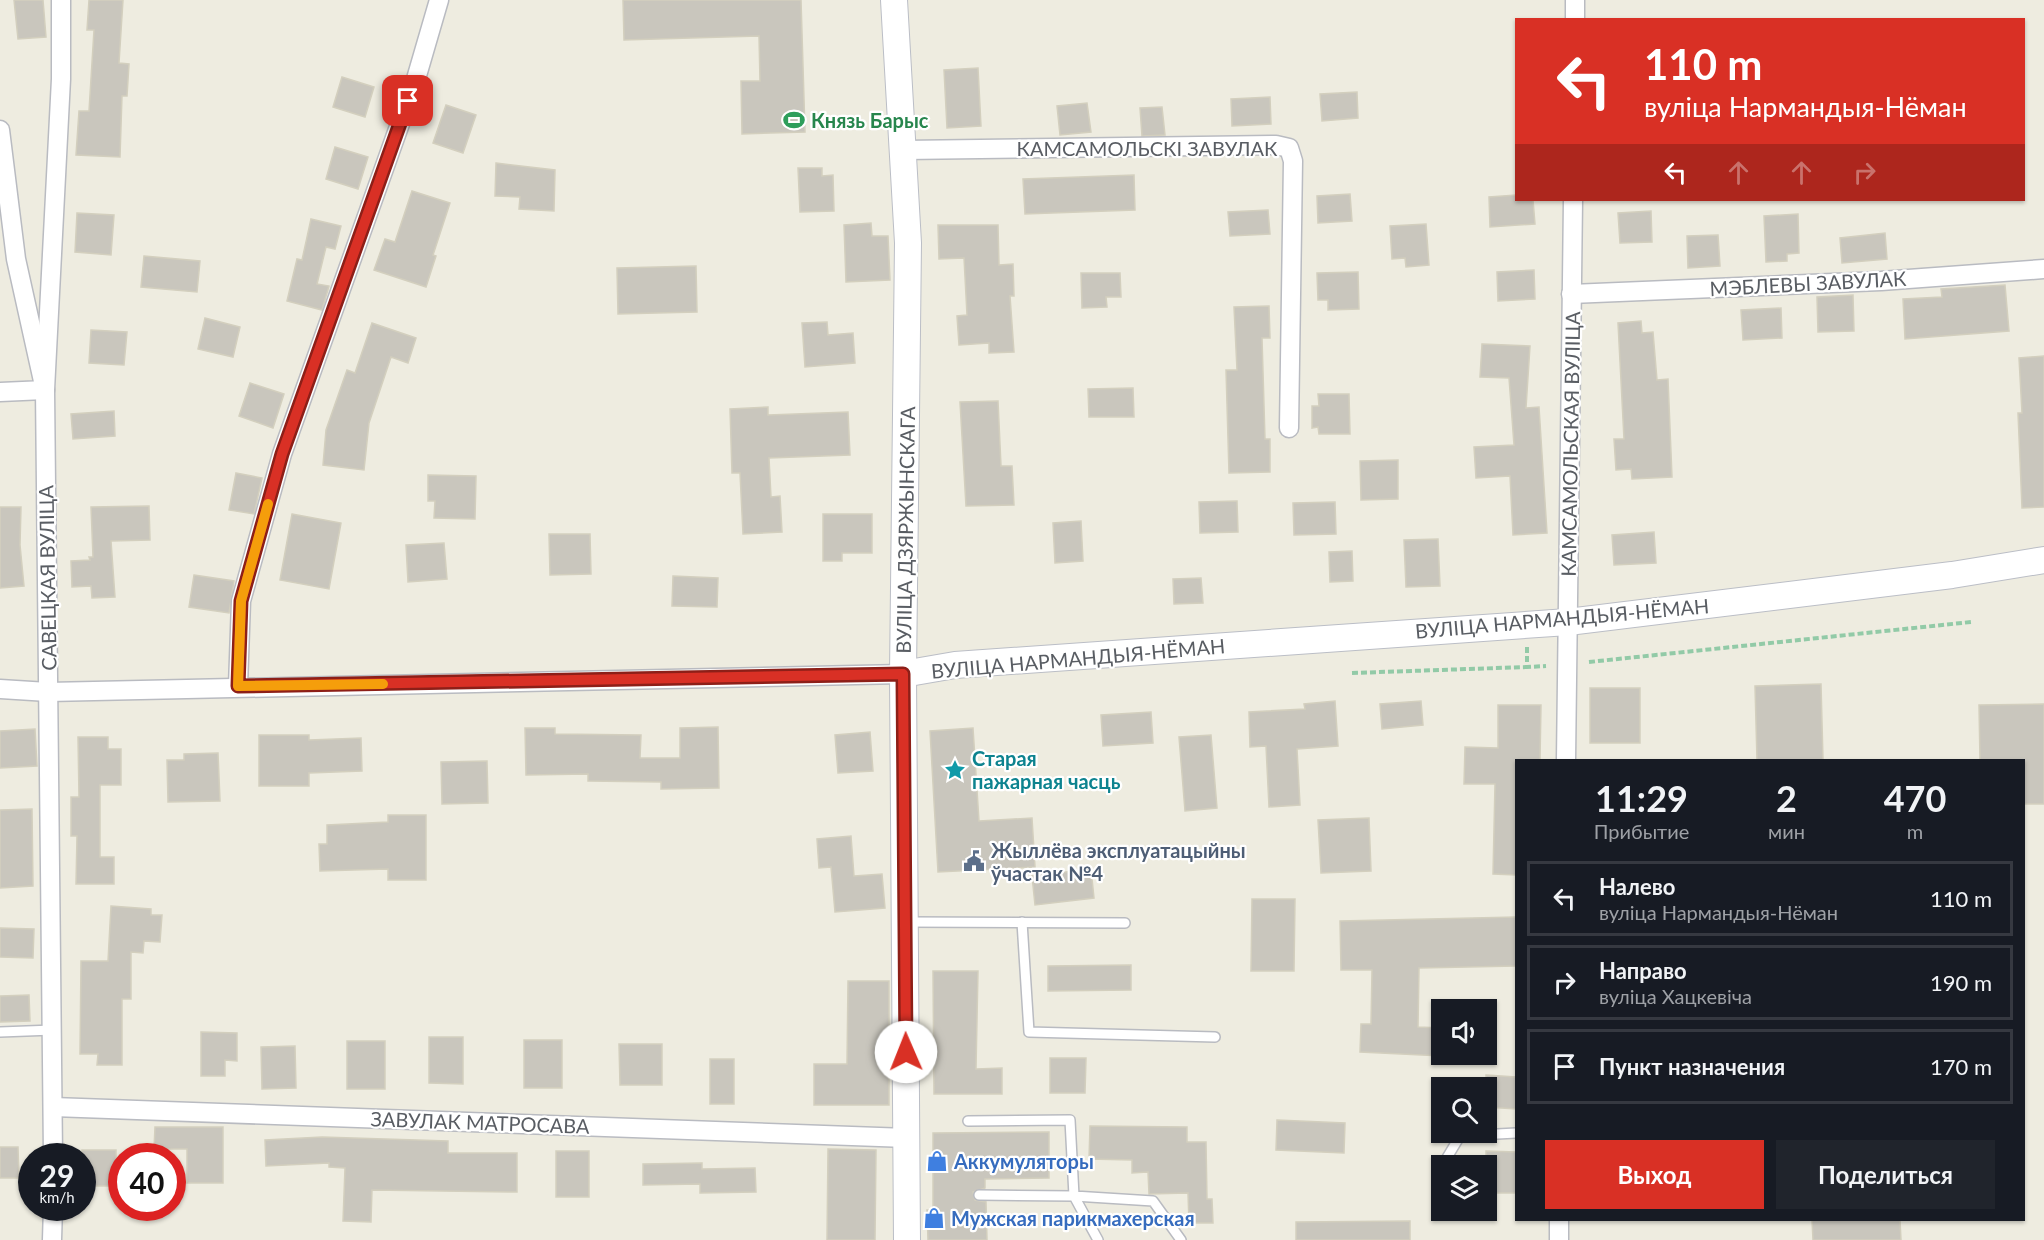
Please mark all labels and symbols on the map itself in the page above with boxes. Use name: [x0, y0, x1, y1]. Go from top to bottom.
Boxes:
pin: [382, 75, 433, 126]
sports icon: Князь Барыс: [782, 108, 806, 132]
place label: Князь Барыс: [811, 108, 929, 132]
street label: КАМСАМОЛЬСКІ ЗАВУЛАК: [1016, 136, 1278, 160]
street label: МЭБЛЕВЫ ЗАВУЛАК: [1709, 266, 1908, 300]
street label: КАМСАМОЛЬСКАЯ ВУЛІЦА: [1556, 311, 1584, 577]
street label: ВУЛІЦА ДЗЯРЖЫНСКАГА: [891, 406, 919, 654]
street label: САВЕЦКАЯ ВУЛІЦА: [33, 485, 61, 671]
street label: ВУЛІЦА НАРМАНДЫЯ-НЁМАН: [1414, 593, 1710, 643]
street label: ВУЛІЦА НАРМАНДЫЯ-НЁМАН: [930, 633, 1226, 683]
place label: Старая пажарная часць: [972, 746, 1121, 793]
place icon: Старая пажарная часць: [943, 758, 967, 782]
place label: Жыллёва эксплуатацыйны ўчастак №4: [991, 838, 1246, 885]
public building icon: Жыллёва эксплуатацыйны ўчастак №4: [962, 849, 986, 873]
position arrow: [874, 1020, 938, 1084]
street label: ЗАВУЛАК МАТРОСАВА: [370, 1106, 590, 1138]
speed limit sign: 40: [108, 1143, 186, 1221]
shop icon: Аккумуляторы: [925, 1149, 949, 1173]
place label: Аккумуляторы: [953, 1149, 1094, 1173]
shop icon: Мужская парикмахерская: [922, 1206, 946, 1230]
place label: Мужская парикмахерская: [951, 1206, 1195, 1230]

